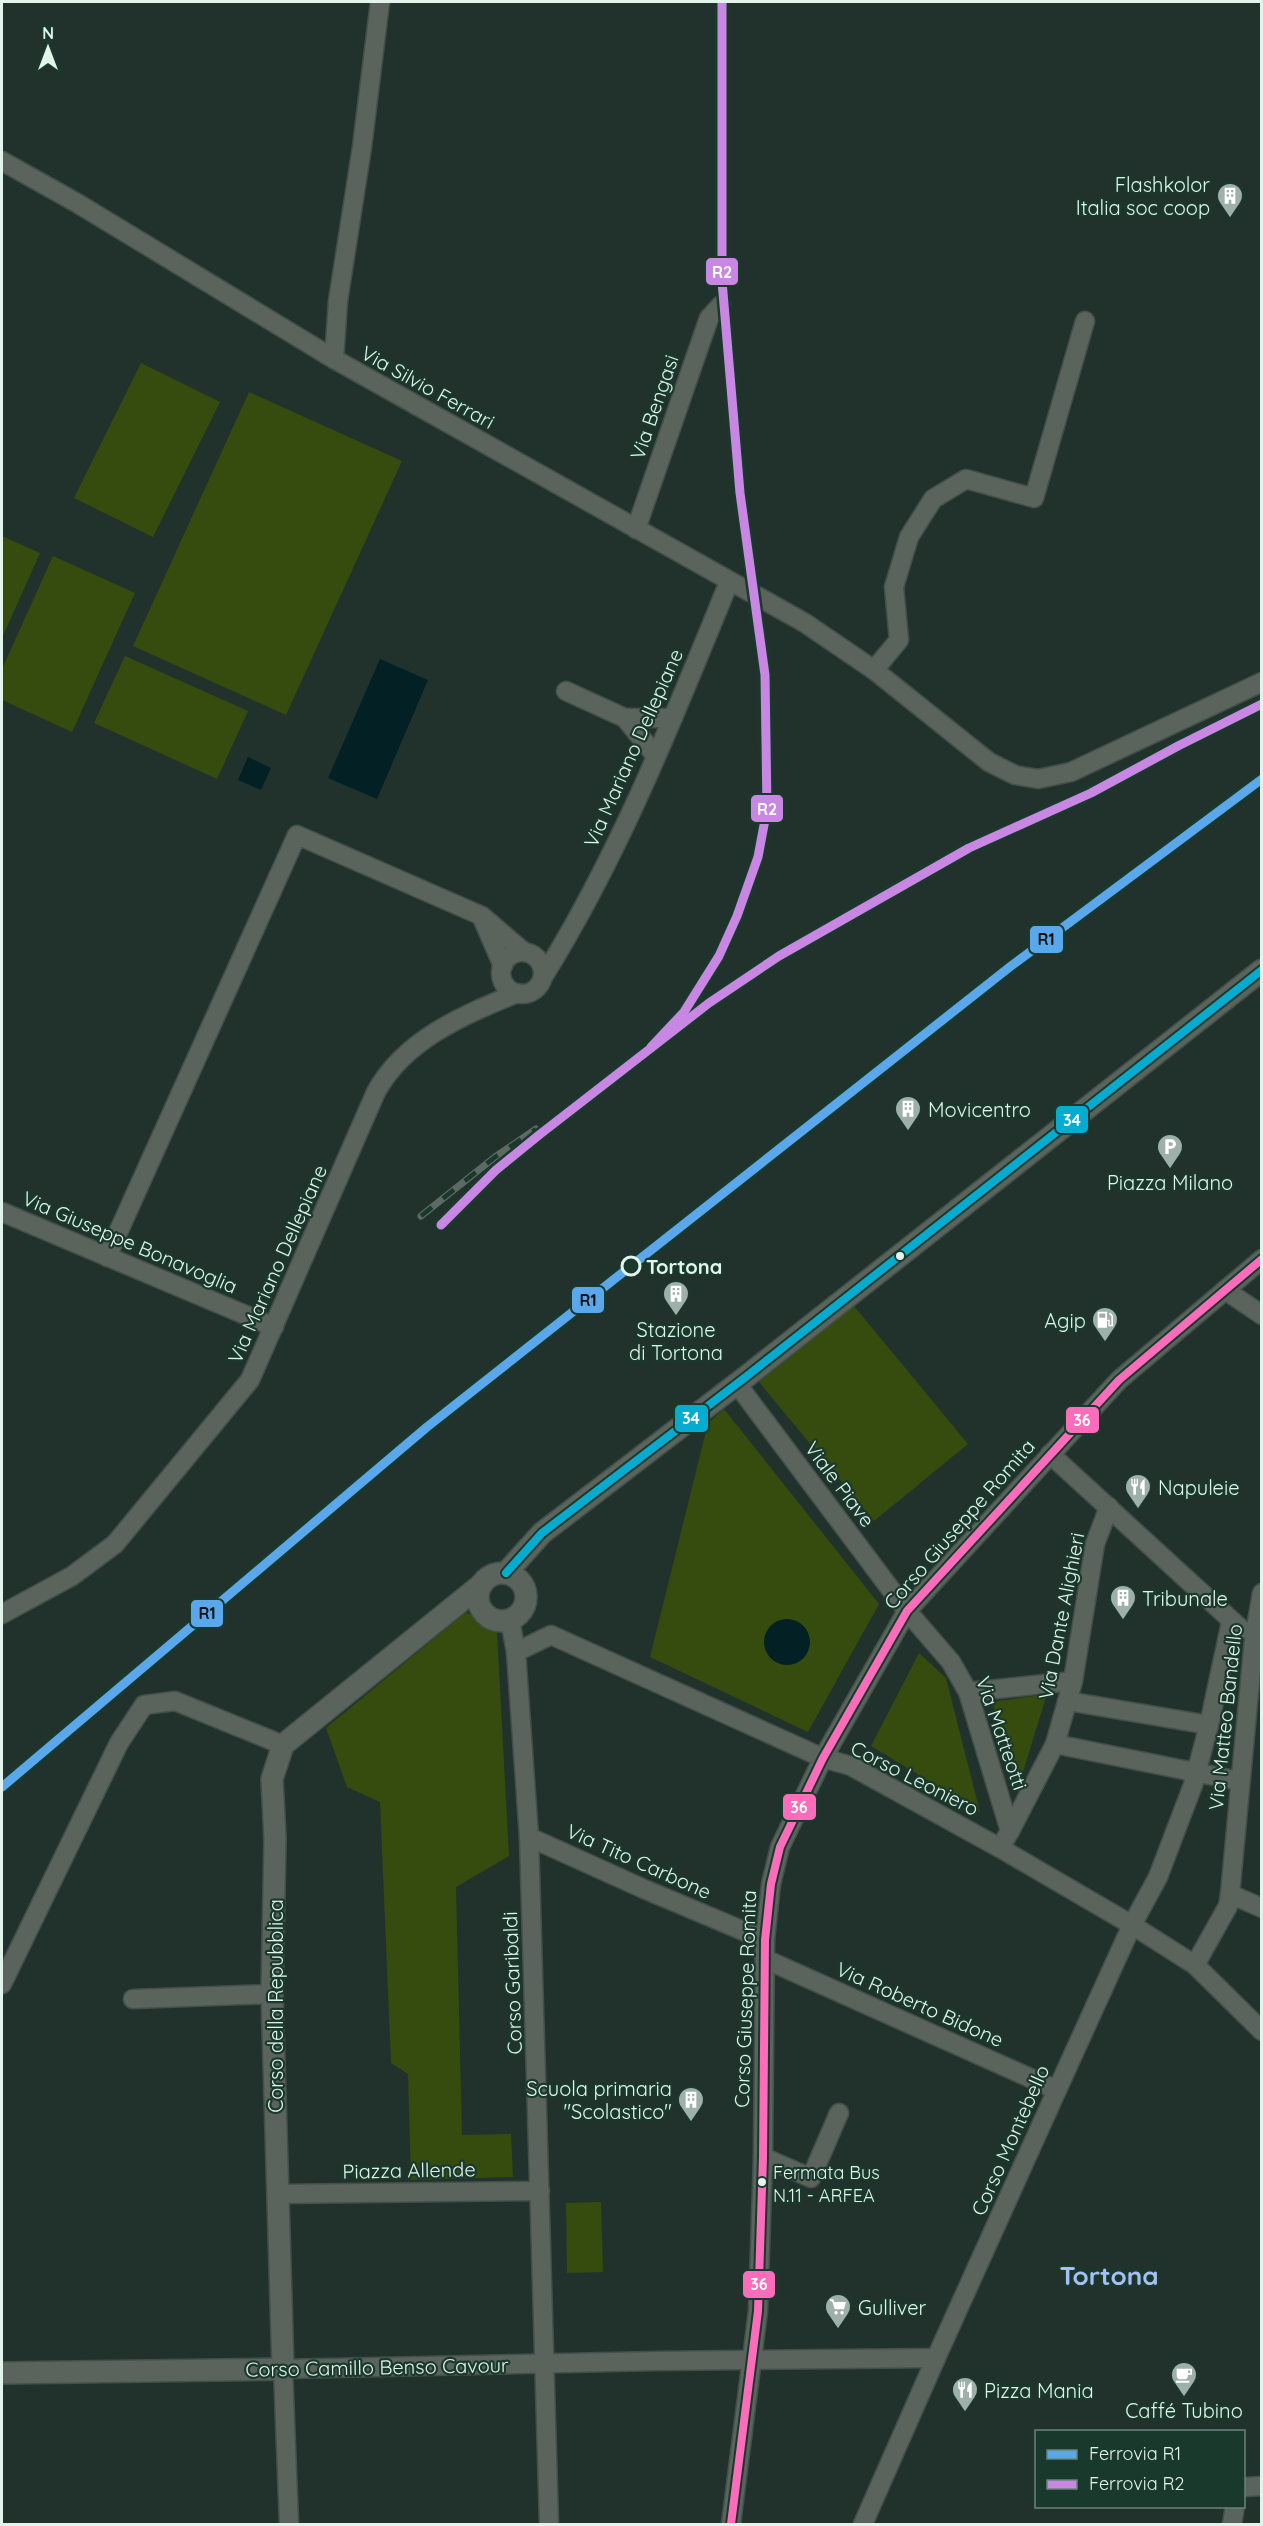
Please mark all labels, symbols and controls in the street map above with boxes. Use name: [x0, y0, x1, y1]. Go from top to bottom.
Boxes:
north arrow: [18, 18, 78, 78]
text: N: [42, 23, 54, 43]
place label: Flashkolor Italia soc coop: [1076, 172, 1210, 220]
building icon: Flashkolor Italia soc coop: [1215, 181, 1245, 219]
line badge: R2: [705, 257, 739, 286]
text: R2: [712, 262, 732, 282]
street label: Via Silvio Ferrari: [357, 340, 499, 434]
street label: Via Bengasi: [624, 351, 684, 463]
street label: Via Mariano Dellepiane: [578, 645, 688, 851]
line badge: R2: [750, 794, 784, 823]
text: R2: [757, 799, 777, 819]
line badge: R1: [1029, 925, 1064, 954]
text: R1: [1037, 929, 1055, 949]
building icon: Movicentro: [893, 1094, 923, 1132]
place label: Movicentro: [928, 1097, 1031, 1122]
line badge: 34: [1055, 1105, 1089, 1134]
text: 34: [1063, 1110, 1082, 1130]
parking icon: Piazza Milano: [1155, 1132, 1185, 1170]
street label: Via Mariano Dellepiane: [222, 1161, 332, 1367]
place label: Piazza Milano: [1107, 1170, 1233, 1195]
street label: Via Giuseppe Bonavoglia: [19, 1185, 241, 1299]
unlabelled marker: [894, 1250, 906, 1262]
place label: Tortona: [646, 1254, 722, 1279]
marker: Tortona: [621, 1256, 641, 1276]
building icon: Stazione di Tortona: [661, 1279, 691, 1317]
line badge: R1: [571, 1286, 605, 1314]
text: R1: [579, 1290, 597, 1310]
fuel station icon: Agip: [1090, 1305, 1120, 1343]
place label: Agip: [1044, 1308, 1086, 1333]
place label: Stazione di Tortona: [629, 1317, 723, 1365]
line badge: 34: [674, 1404, 709, 1433]
line badge: 36: [1065, 1406, 1100, 1434]
text: 34: [682, 1408, 701, 1428]
text: 36: [1073, 1410, 1091, 1430]
street label: Corso Giuseppe Romita: [878, 1434, 1040, 1614]
street label: Viale Piave: [800, 1436, 880, 1532]
restaurant icon: Napuleie: [1123, 1472, 1153, 1510]
place label: Napuleie: [1158, 1475, 1239, 1500]
street label: Via Dante Alighieri: [1033, 1530, 1089, 1702]
building icon: Tribunale: [1108, 1583, 1138, 1621]
place label: Tribunale: [1142, 1586, 1228, 1611]
line badge: R1: [190, 1599, 224, 1628]
text: R1: [198, 1603, 216, 1623]
street label: Via Matteo Bandello: [1203, 1623, 1247, 1811]
street label: Via Matteotti: [971, 1673, 1033, 1793]
street label: Corso Leoniero: [847, 1735, 983, 1821]
line badge: 36: [782, 1793, 817, 1821]
text: 36: [790, 1797, 808, 1817]
street label: Via Tito Carbone: [563, 1818, 715, 1904]
street label: Corso Giuseppe Romita: [729, 1890, 761, 2108]
street label: Corso della Repubblica: [263, 1899, 288, 2113]
street label: Corso Garibaldi: [497, 1911, 527, 2055]
street label: Via Roberto Bidone: [833, 1956, 1007, 2052]
street label: Corso Montebello: [966, 2061, 1054, 2219]
place label: Scuola primaria "Scolastico": [526, 2076, 672, 2124]
building icon: Scuola primaria "Scolastico": [676, 2085, 706, 2123]
street label: Piazza Allende: [342, 2156, 476, 2184]
place label: Fermata Bus N.11 - ARFEA: [773, 2161, 880, 2207]
marker: Fermata Bus N.11 - ARFEA: [756, 2176, 768, 2188]
district label: Tortona: [1059, 2259, 1159, 2292]
line badge: 36: [742, 2270, 776, 2299]
text: 36: [750, 2274, 768, 2294]
supermarket icon: Gulliver: [823, 2292, 853, 2330]
place label: Gulliver: [858, 2295, 927, 2320]
street label: Corso Camillo Benso Cavour: [245, 2352, 509, 2382]
cafe icon: Caffé Tubino: [1169, 2360, 1199, 2398]
restaurant icon: Pizza Mania: [950, 2375, 980, 2413]
place label: Pizza Mania: [984, 2378, 1094, 2403]
place label: Caffé Tubino: [1125, 2398, 1243, 2423]
legend: [1035, 2430, 1245, 2508]
text: Ferrovia R1: [1089, 2442, 1181, 2465]
text: Ferrovia R2: [1089, 2472, 1185, 2495]

